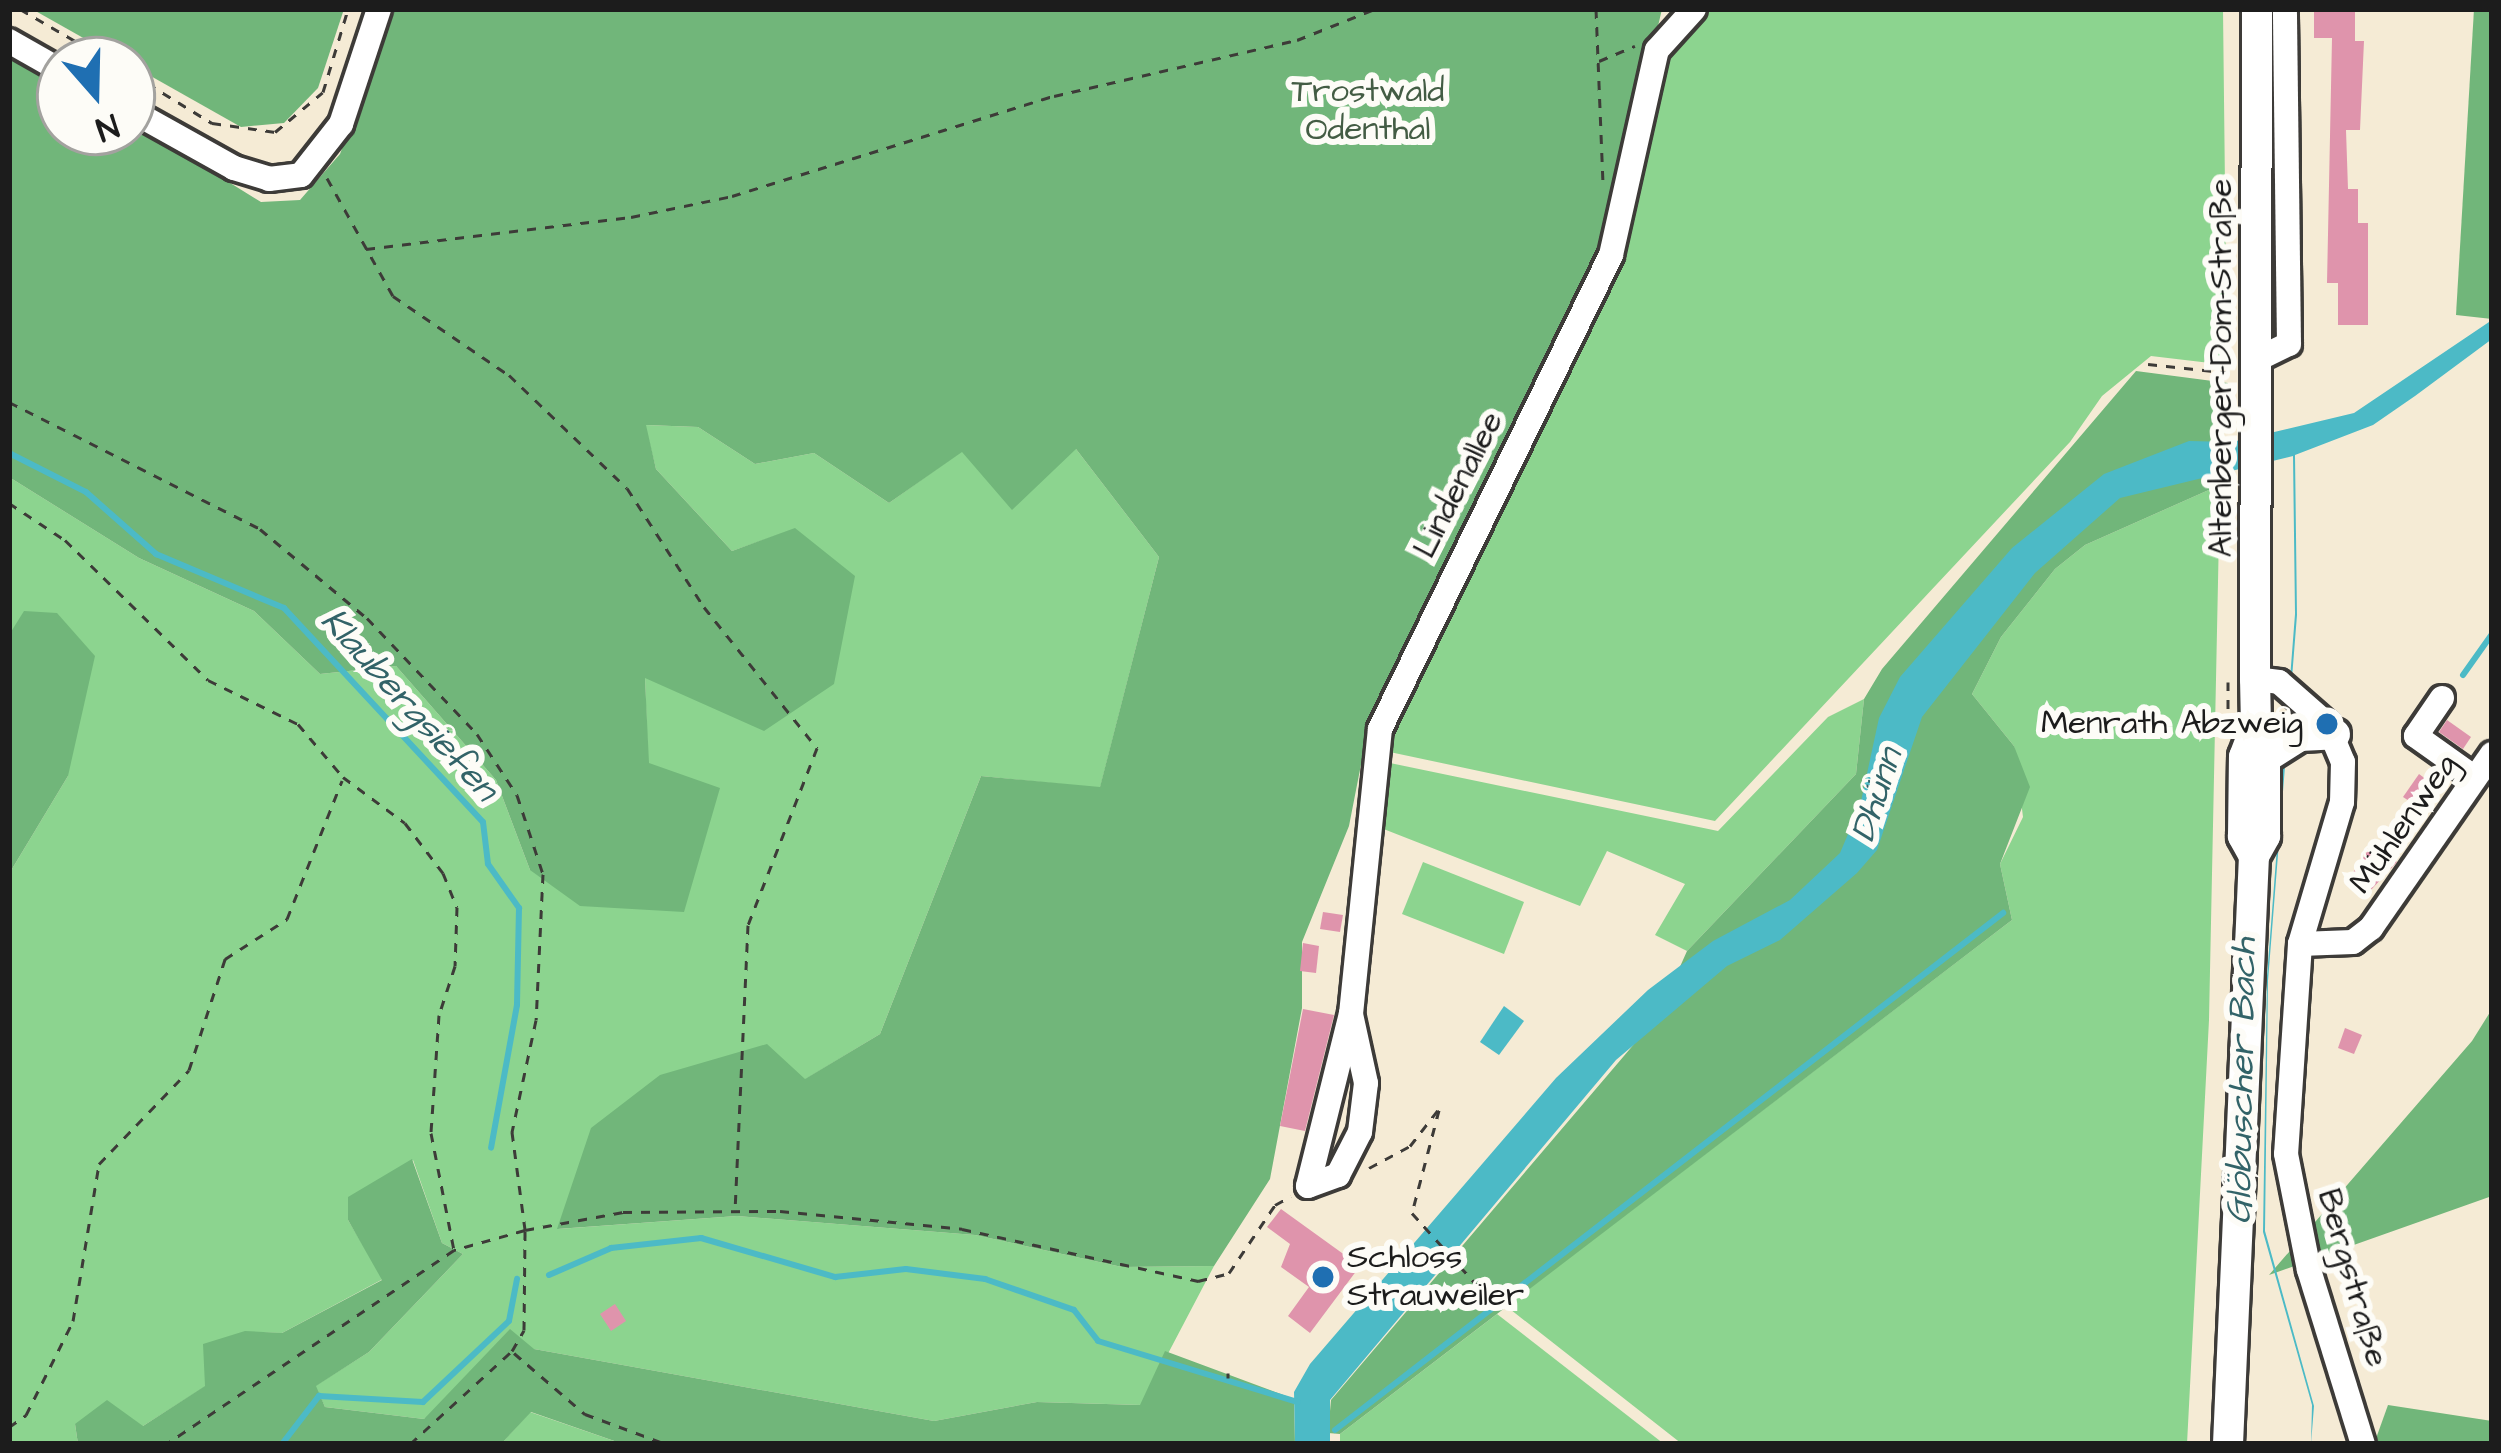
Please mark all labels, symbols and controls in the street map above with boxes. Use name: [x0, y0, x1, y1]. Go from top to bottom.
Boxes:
north arrow: [36, 36, 156, 156]
park label: Trostwald Odenthal: [1292, 72, 1444, 150]
text: N: [90, 102, 125, 152]
street label: Altenberger-Dom-Straße: [2202, 179, 2242, 557]
street label: Lindenallee: [1405, 405, 1513, 565]
water label: Klaubergsiefen: [311, 600, 507, 810]
place label: Menrath Abzweig: [2041, 704, 2303, 744]
marker: Menrath Abzweig: [2314, 711, 2340, 737]
water label: Dhünn: [1842, 743, 1912, 847]
street label: Mühlenweg: [2341, 747, 2467, 901]
water label: Glöbuscher Bach: [2218, 938, 2266, 1224]
street label: Bergstraße: [2308, 1185, 2396, 1371]
place label: Schloss Strauweiler: [1347, 1238, 1524, 1316]
marker: Schloss Strauweiler: [1310, 1264, 1336, 1290]

